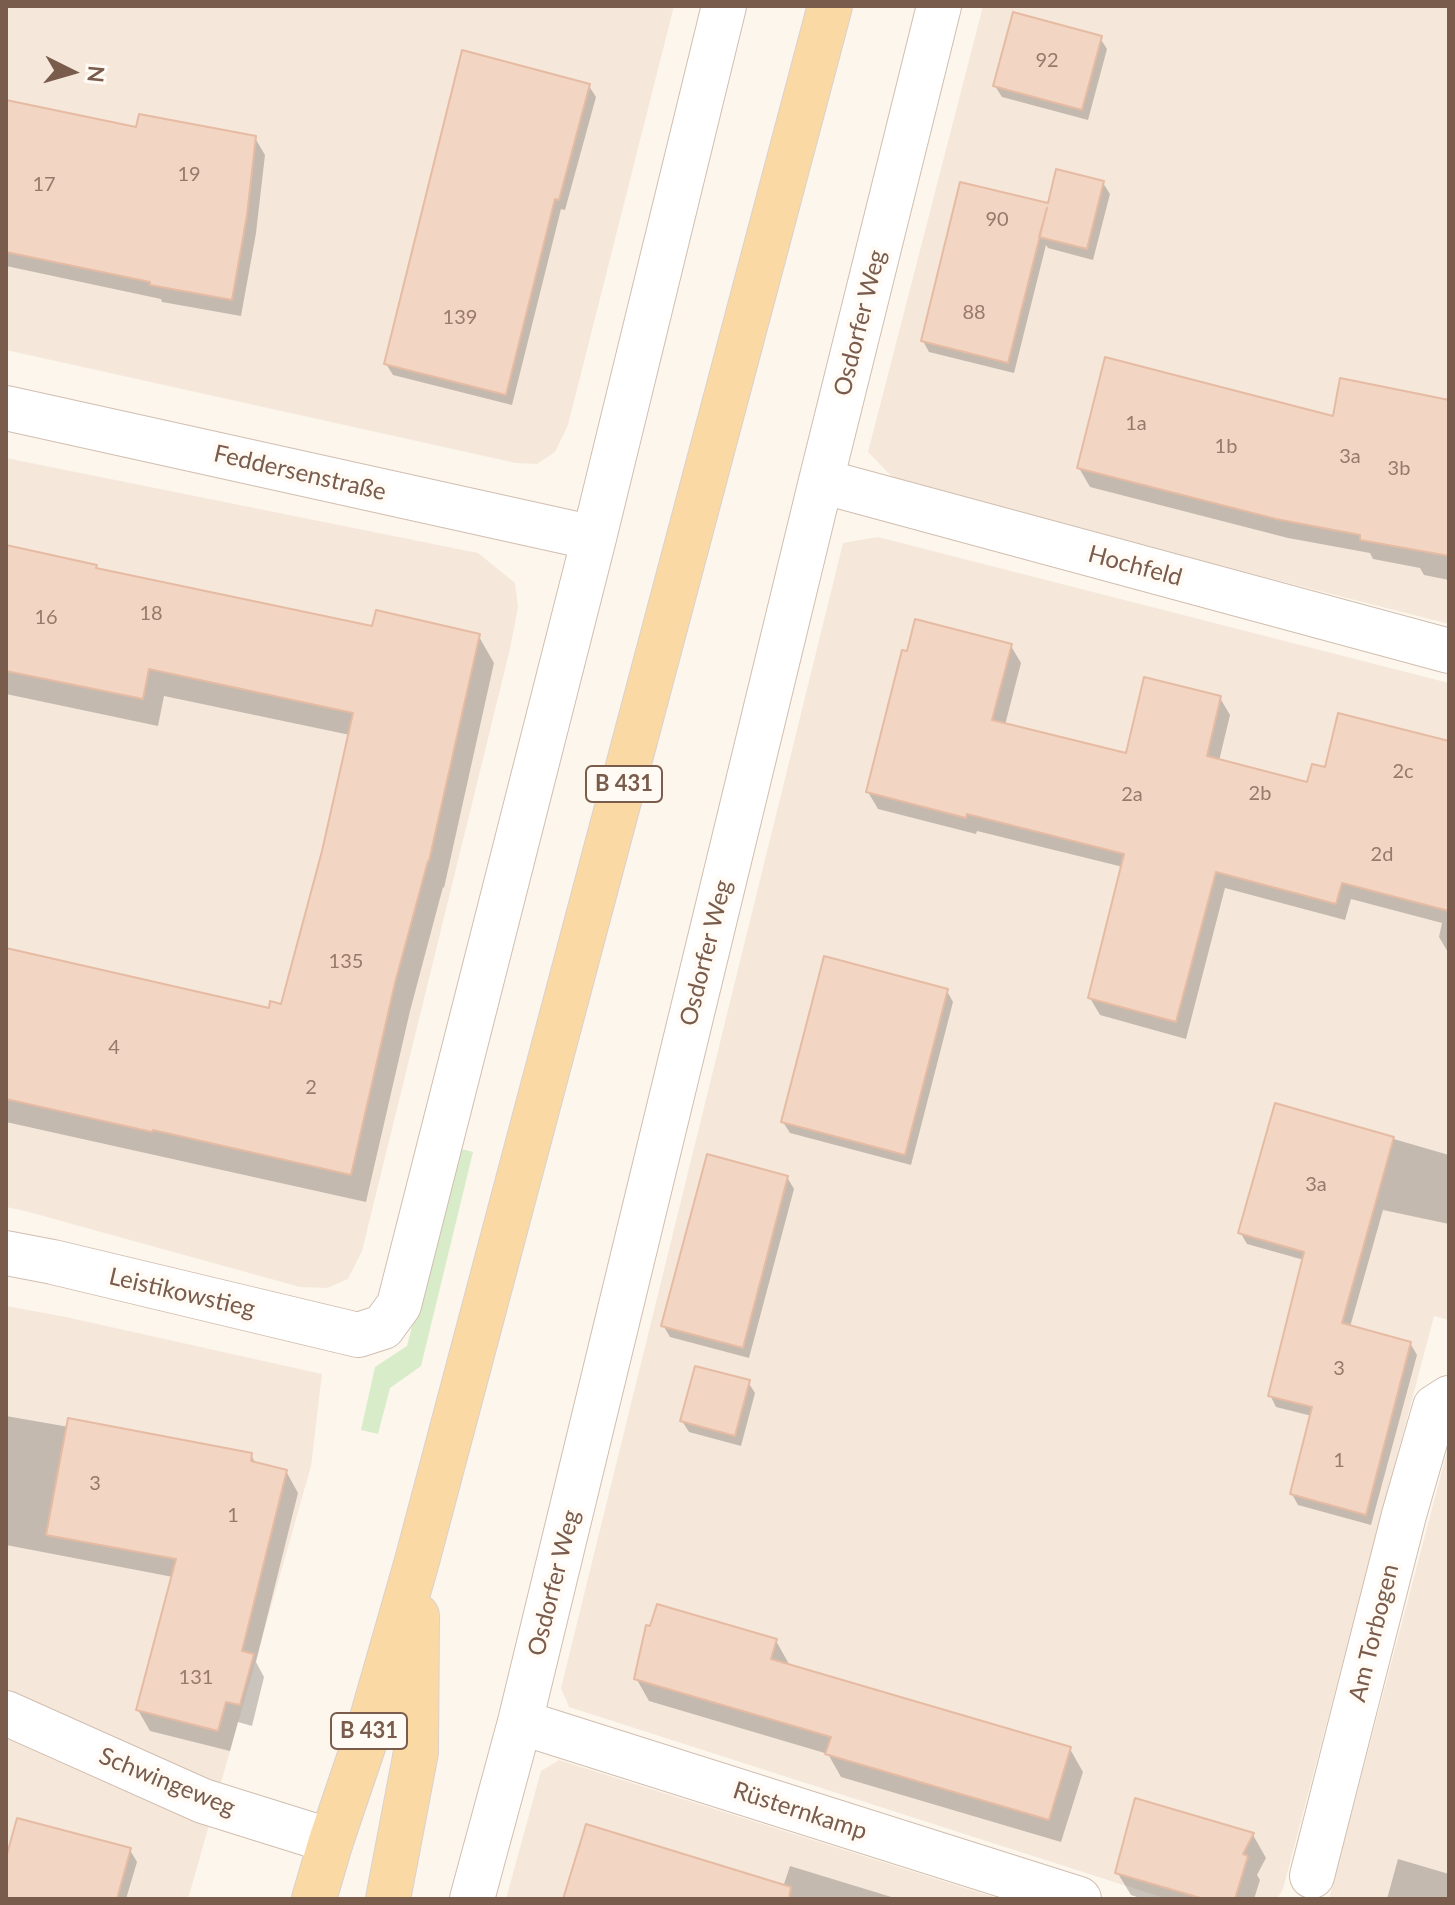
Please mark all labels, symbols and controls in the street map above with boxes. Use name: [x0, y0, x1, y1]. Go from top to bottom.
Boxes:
north arrow: [32, 32, 112, 112]
house number: 92: [1035, 49, 1059, 73]
text: N: [82, 65, 111, 84]
house number: 19: [177, 163, 201, 187]
house number: 17: [32, 173, 56, 197]
house number: 90: [985, 208, 1009, 232]
street label: Osdorfer Weg: [828, 247, 892, 399]
house number: 88: [962, 301, 986, 325]
house number: 139: [443, 306, 477, 330]
house number: 1a: [1125, 412, 1147, 436]
house number: 1b: [1215, 435, 1237, 459]
street label: Feddersenstraße: [211, 439, 389, 507]
house number: 3a: [1339, 445, 1361, 469]
house number: 3b: [1388, 457, 1410, 481]
street label: Hochfeld: [1085, 540, 1185, 592]
house number: 18: [139, 602, 163, 626]
house number: 16: [34, 606, 58, 630]
house number: 2c: [1392, 760, 1414, 784]
road number: B 431: [586, 766, 662, 802]
house number: 2b: [1249, 782, 1271, 806]
house number: 2a: [1121, 783, 1143, 807]
house number: 2d: [1371, 843, 1393, 867]
street label: Osdorfer Weg: [674, 877, 738, 1029]
house number: 135: [329, 950, 363, 974]
house number: 4: [108, 1036, 120, 1060]
house number: 2: [305, 1076, 317, 1100]
house number: 3a: [1305, 1173, 1327, 1197]
street label: Leistikowstieg: [106, 1262, 258, 1324]
house number: 3: [1333, 1357, 1345, 1381]
house number: 1: [1333, 1449, 1345, 1473]
house number: 3: [89, 1472, 101, 1496]
house number: 1: [227, 1504, 239, 1528]
street label: Osdorfer Weg: [522, 1507, 586, 1659]
street label: Am Torbogen: [1343, 1561, 1405, 1705]
house number: 131: [179, 1666, 213, 1690]
road number: B 431: [331, 1713, 407, 1749]
street label: Schwingeweg: [95, 1742, 239, 1822]
street label: Rüsternkamp: [729, 1776, 871, 1846]

